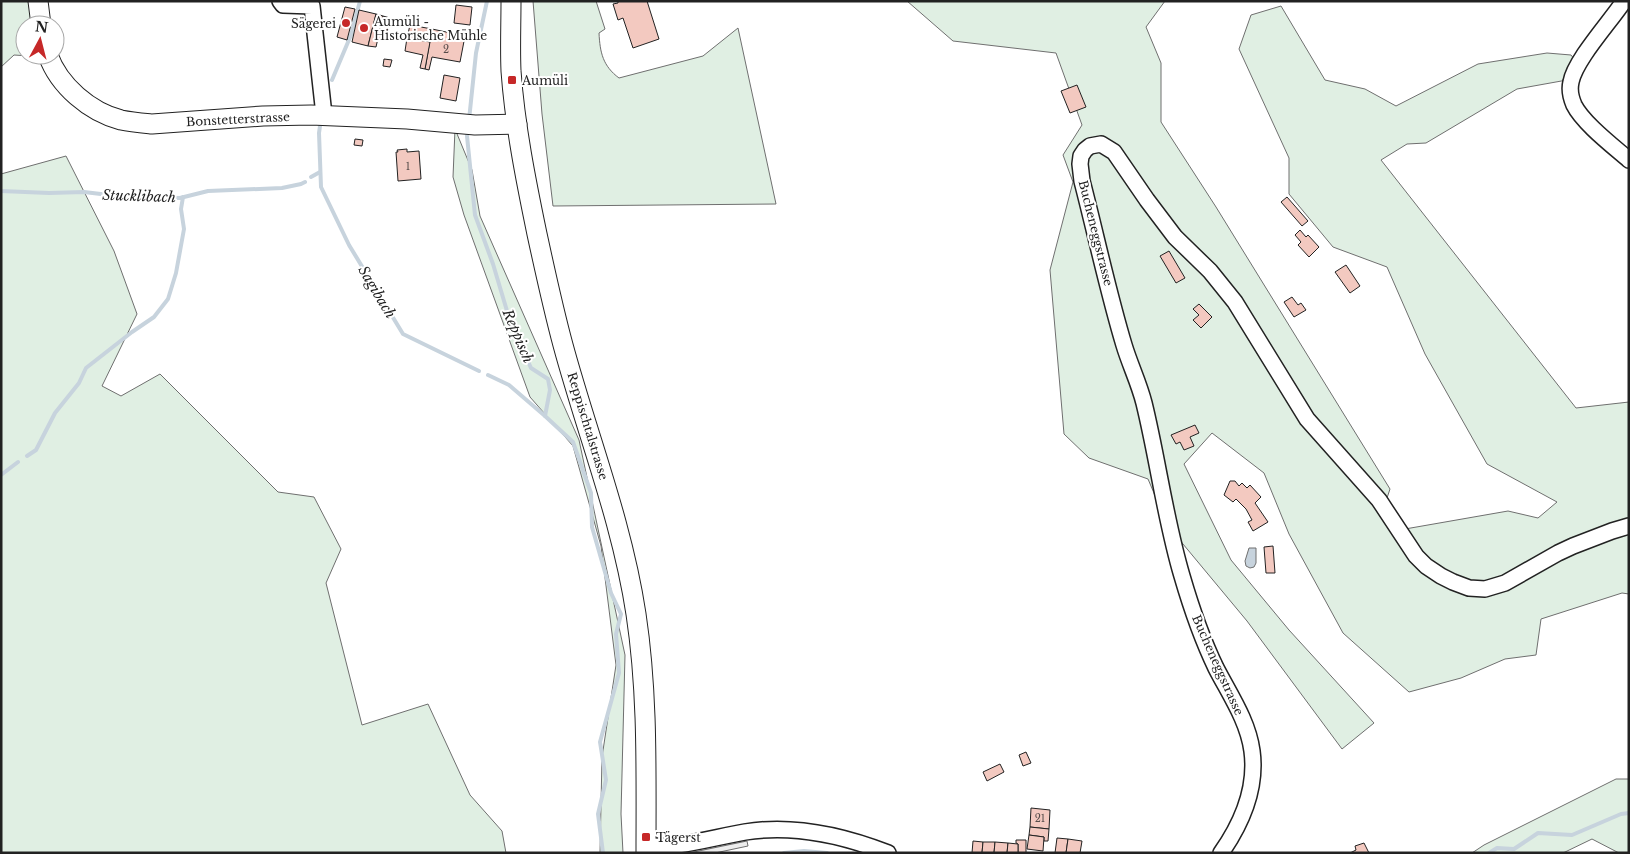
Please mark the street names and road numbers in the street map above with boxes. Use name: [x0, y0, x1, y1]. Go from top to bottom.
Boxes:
street label: Bonstetterstrasse: [186, 109, 290, 129]
street label: Bucheneggstrasse: [1076, 179, 1116, 288]
street label: Reppischtalstrasse: [564, 370, 612, 482]
street label: Bucheneggstrasse: [1189, 612, 1247, 718]

